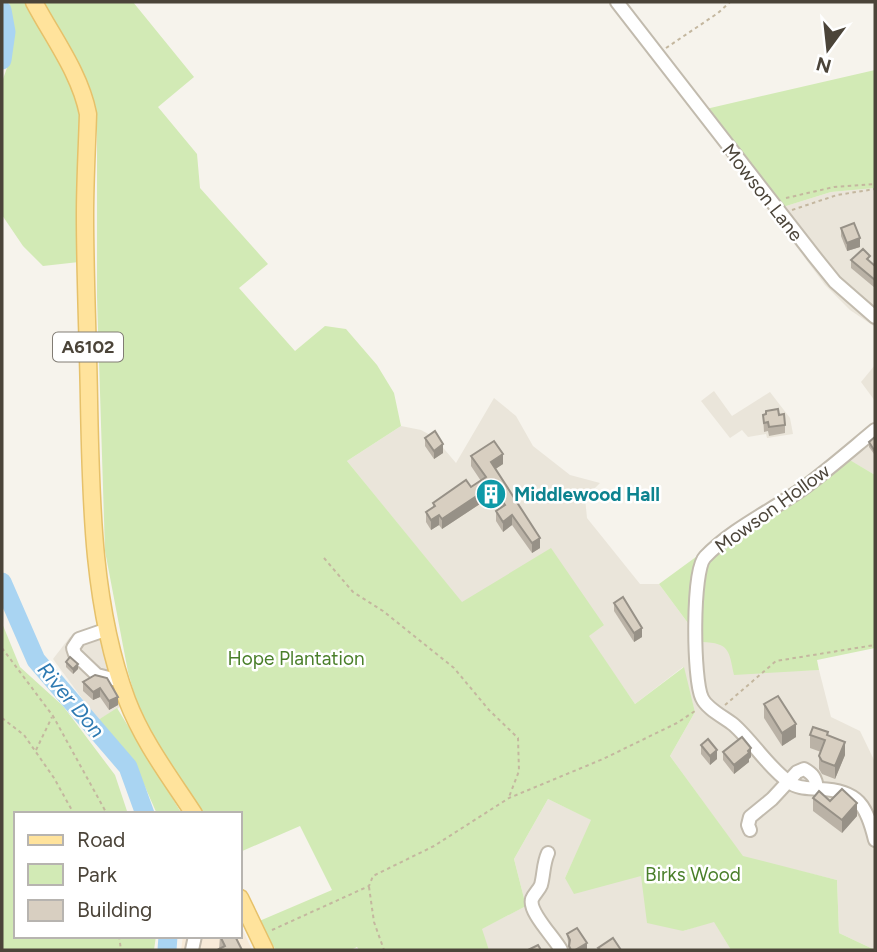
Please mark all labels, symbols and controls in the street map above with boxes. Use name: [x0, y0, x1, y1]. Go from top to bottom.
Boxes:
north arrow: [793, 14, 863, 84]
text: N: [814, 52, 834, 78]
street label: Mowson Lane: [717, 139, 808, 246]
road number: A6102: [53, 332, 123, 362]
street label: Mowson Hollow: [710, 459, 834, 558]
building icon: Middlewood Hall: [474, 477, 508, 511]
place label: Middlewood Hall: [514, 483, 660, 506]
park label: Hope Plantation: [227, 647, 365, 670]
water label: River Don: [33, 657, 110, 743]
legend: [14, 812, 242, 938]
text: Road: [77, 827, 125, 852]
text: Park: [77, 862, 118, 887]
park label: Birks Wood: [645, 863, 741, 886]
text: Building: [77, 897, 152, 922]

